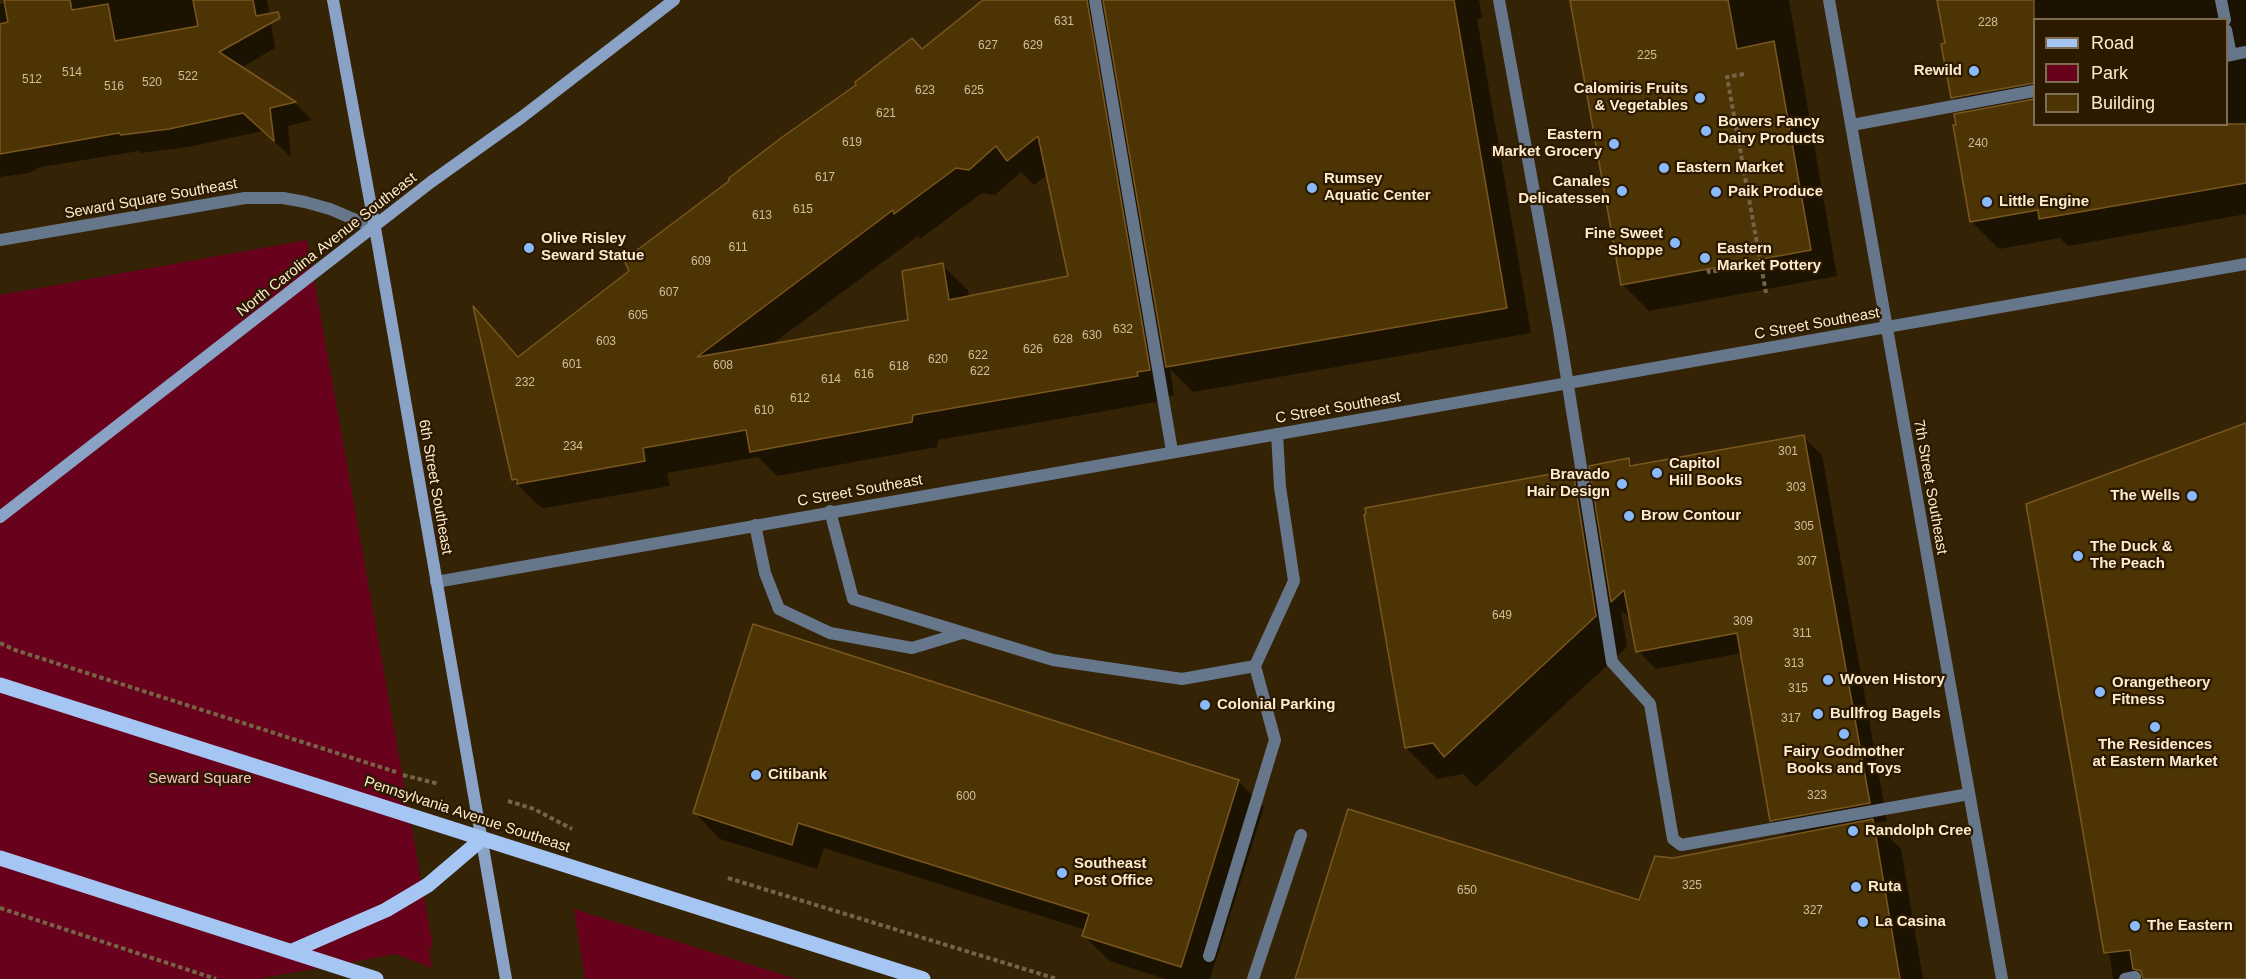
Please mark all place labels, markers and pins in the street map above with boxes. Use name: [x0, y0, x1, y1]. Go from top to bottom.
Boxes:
place label: Rewild: [1914, 62, 1962, 80]
marker: Rewild: [1967, 64, 1981, 78]
place label: Calomiris Fruits & Vegetables: [1574, 80, 1688, 115]
marker: Calomiris Fruits & Vegetables: [1693, 91, 1707, 105]
place label: Bowers Fancy Dairy Products: [1718, 113, 1825, 148]
marker: Bowers Fancy Dairy Products: [1699, 124, 1713, 138]
place label: Eastern Market Grocery: [1492, 126, 1602, 161]
marker: Eastern Market Grocery: [1607, 137, 1621, 151]
place label: Eastern Market: [1676, 159, 1784, 177]
marker: Eastern Market: [1657, 161, 1671, 175]
place label: Rumsey Aquatic Center: [1324, 170, 1431, 205]
place label: Canales Delicatessen: [1518, 173, 1610, 208]
marker: Rumsey Aquatic Center: [1305, 181, 1319, 195]
place label: Paik Produce: [1728, 183, 1823, 201]
marker: Canales Delicatessen: [1615, 184, 1629, 198]
marker: Paik Produce: [1709, 185, 1723, 199]
place label: Little Engine: [1999, 193, 2089, 211]
marker: Little Engine: [1980, 195, 1994, 209]
place label: Fine Sweet Shoppe: [1585, 225, 1663, 260]
place label: Olive Risley Seward Statue: [541, 230, 644, 265]
marker: Fine Sweet Shoppe: [1668, 236, 1682, 250]
place label: Eastern Market Pottery: [1717, 240, 1821, 275]
marker: Olive Risley Seward Statue: [522, 241, 536, 255]
marker: Eastern Market Pottery: [1698, 251, 1712, 265]
place label: Capitol Hill Books: [1669, 455, 1742, 490]
place label: Bravado Hair Design: [1527, 466, 1610, 501]
marker: Capitol Hill Books: [1650, 466, 1664, 480]
marker: Bravado Hair Design: [1615, 477, 1629, 491]
place label: The Wells: [2110, 487, 2180, 505]
marker: The Wells: [2185, 489, 2199, 503]
place label: Brow Contour: [1641, 507, 1741, 525]
marker: Brow Contour: [1622, 509, 1636, 523]
place label: The Duck & The Peach: [2090, 538, 2173, 573]
marker: The Duck & The Peach: [2071, 549, 2085, 563]
place label: Woven History: [1840, 671, 1945, 689]
marker: Woven History: [1821, 673, 1835, 687]
place label: Orangetheory Fitness: [2112, 674, 2210, 709]
marker: Orangetheory Fitness: [2093, 685, 2107, 699]
place label: Colonial Parking: [1217, 696, 1335, 714]
marker: Colonial Parking: [1198, 698, 1212, 712]
place label: Bullfrog Bagels: [1830, 705, 1941, 723]
marker: Bullfrog Bagels: [1811, 707, 1825, 721]
marker: The Residences at Eastern Market: [2148, 720, 2162, 734]
marker: Fairy Godmother Books and Toys: [1837, 727, 1851, 741]
place label: The Residences at Eastern Market: [2092, 736, 2218, 771]
place label: Fairy Godmother Books and Toys: [1784, 743, 1904, 778]
place label: Citibank: [768, 766, 827, 784]
marker: Citibank: [749, 768, 763, 782]
place label: Randolph Cree: [1865, 822, 1972, 840]
marker: Randolph Cree: [1846, 824, 1860, 838]
place label: Southeast Post Office: [1074, 855, 1153, 890]
marker: Southeast Post Office: [1055, 866, 1069, 880]
place label: Ruta: [1868, 878, 1901, 896]
marker: Ruta: [1849, 880, 1863, 894]
place label: La Casina: [1875, 913, 1946, 931]
marker: La Casina: [1856, 915, 1870, 929]
place label: The Eastern: [2147, 917, 2233, 935]
marker: The Eastern: [2128, 919, 2142, 933]

